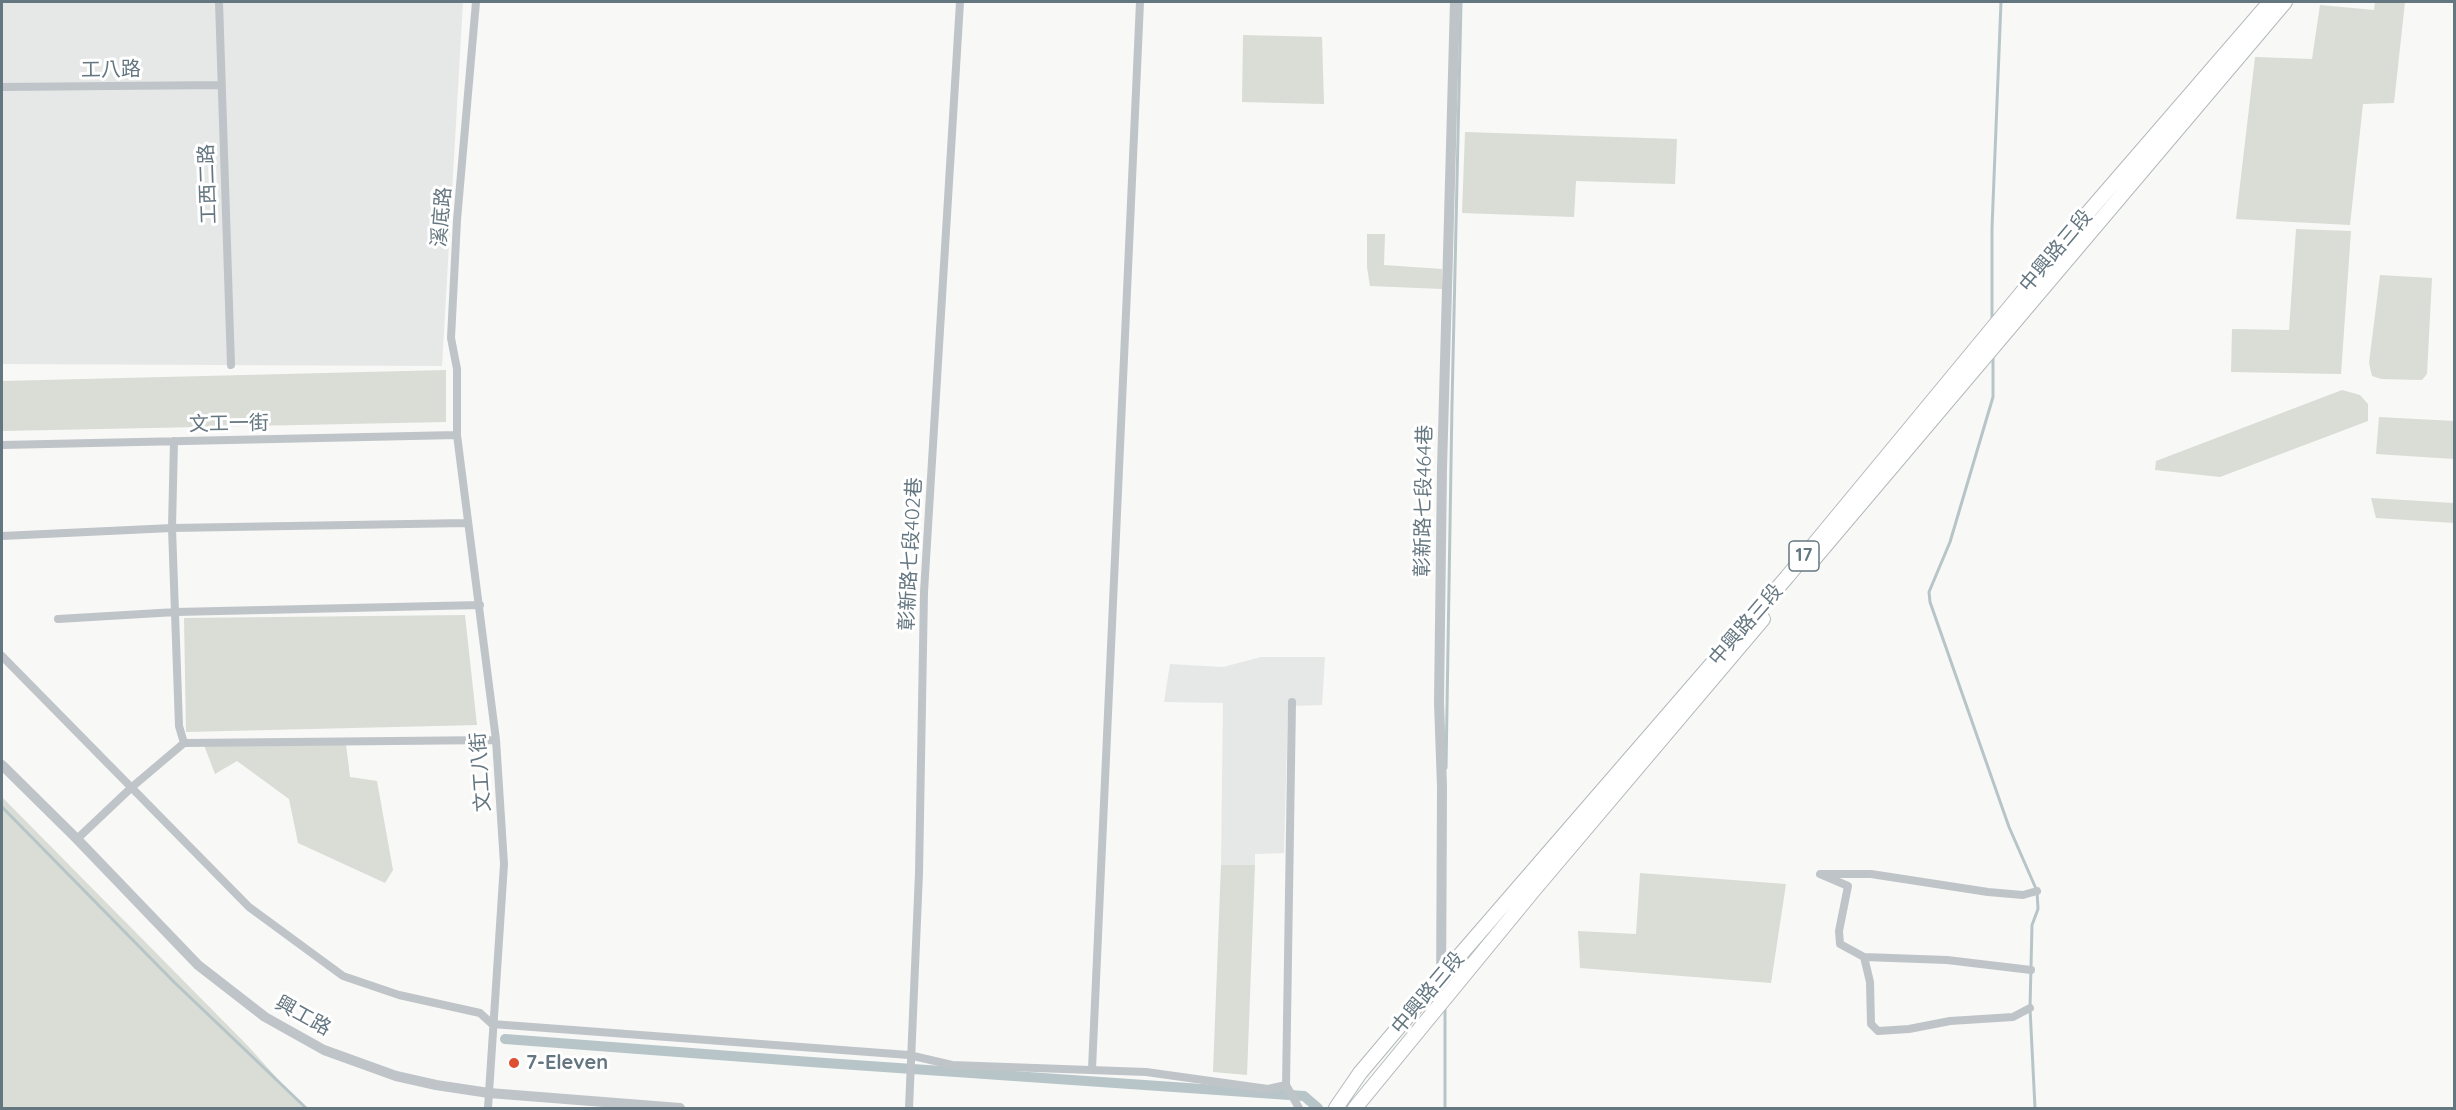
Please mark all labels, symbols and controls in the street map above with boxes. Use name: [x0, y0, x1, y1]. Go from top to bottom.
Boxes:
street label: 工八路: [81, 57, 141, 83]
street label: 工西二路: [195, 144, 221, 224]
street label: 溪底路: [427, 186, 457, 248]
street label: 中興路三段: [2015, 205, 2097, 297]
street label: 文工一街: [189, 411, 269, 437]
street label: 彰新路七段464巷: [1411, 425, 1437, 577]
street label: 彰新路七段402巷: [895, 477, 927, 631]
road number: 17: [1789, 541, 1819, 571]
street label: 中興路三段: [1704, 579, 1788, 671]
street label: 文工八街: [466, 731, 496, 813]
street label: 中興路三段: [1387, 947, 1469, 1039]
street label: 興工路: [271, 991, 335, 1041]
place label: 7-Eleven: [526, 1051, 608, 1075]
marker: 7-Eleven: [507, 1056, 521, 1070]

